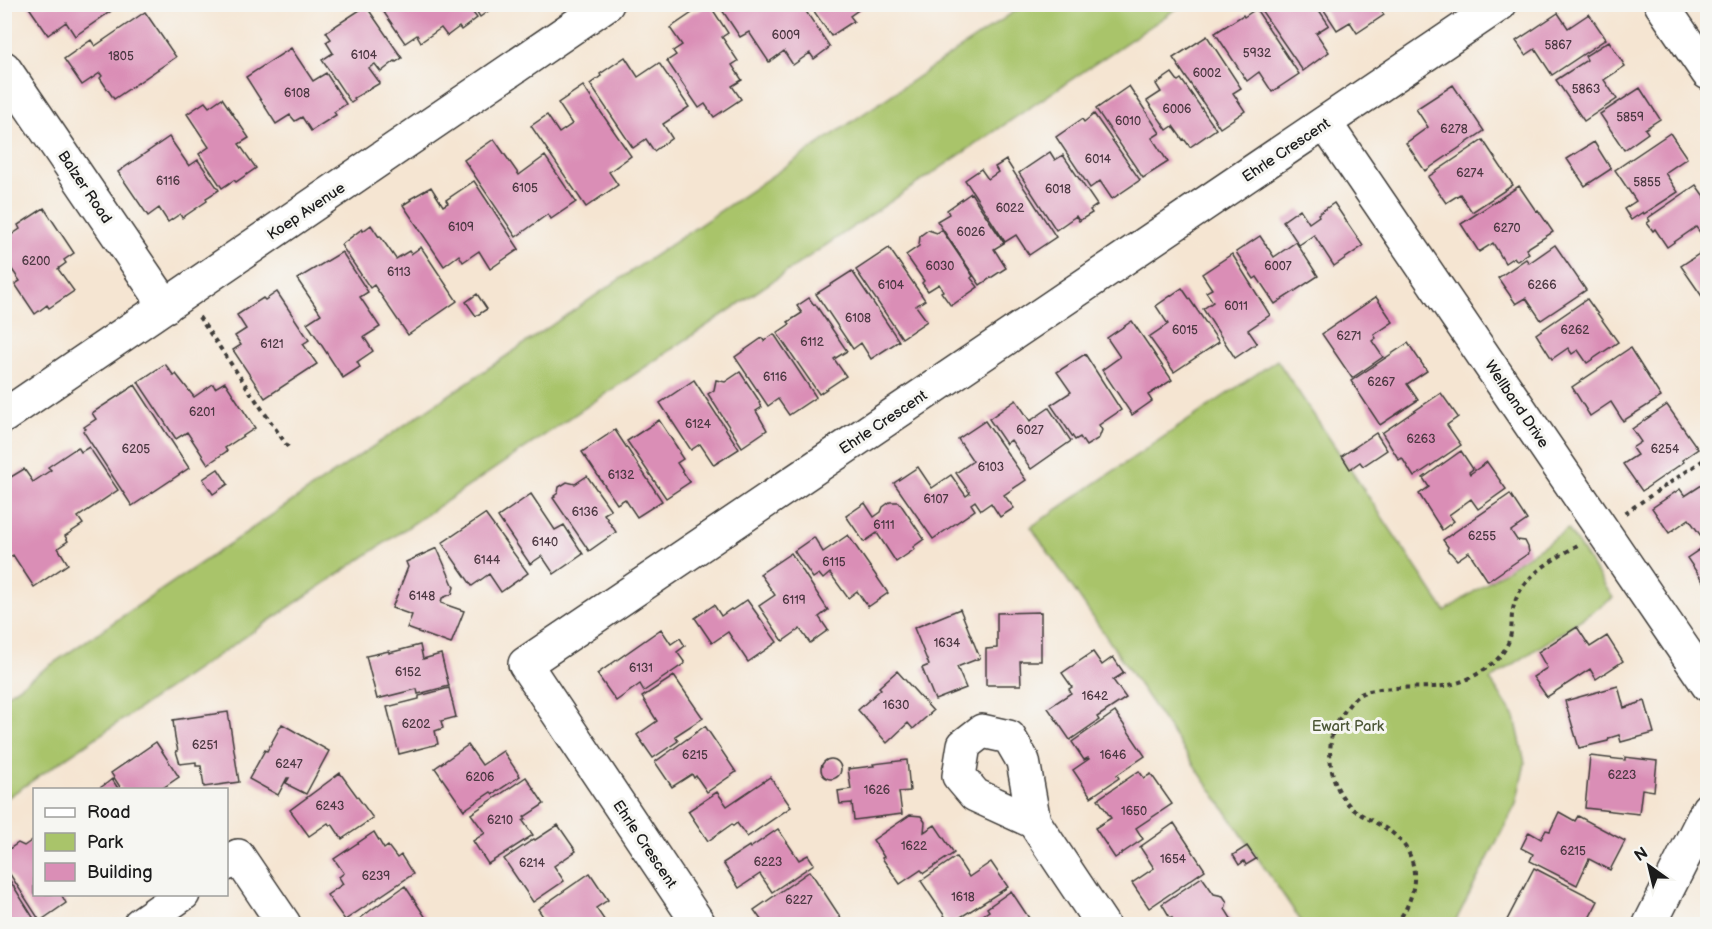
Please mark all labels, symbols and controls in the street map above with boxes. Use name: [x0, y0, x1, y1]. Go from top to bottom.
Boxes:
house number: 6009: [772, 28, 800, 43]
house number: 5867: [1544, 38, 1572, 53]
house number: 5932: [1243, 46, 1271, 61]
house number: 6104: [351, 48, 378, 63]
house number: 1805: [108, 49, 134, 64]
house number: 6002: [1193, 66, 1221, 81]
house number: 5863: [1572, 82, 1600, 97]
house number: 6108: [284, 86, 310, 101]
house number: 6006: [1163, 102, 1191, 117]
house number: 5859: [1616, 110, 1644, 125]
house number: 6010: [1115, 114, 1141, 129]
street label: Ehrle Crescent: [1239, 114, 1334, 187]
house number: 6278: [1440, 122, 1468, 137]
street label: Balzer Road: [53, 147, 116, 227]
house number: 6014: [1085, 152, 1112, 167]
house number: 6274: [1456, 166, 1484, 181]
house number: 6116: [156, 174, 180, 189]
house number: 5855: [1633, 175, 1661, 190]
street label: Koep Avenue: [264, 178, 349, 244]
house number: 6105: [512, 181, 538, 196]
house number: 6018: [1045, 182, 1071, 197]
house number: 6022: [996, 201, 1024, 216]
house number: 6109: [448, 220, 474, 235]
house number: 6270: [1493, 221, 1521, 236]
house number: 6026: [957, 225, 985, 240]
house number: 6200: [22, 254, 50, 269]
house number: 6030: [926, 259, 954, 274]
house number: 6007: [1264, 259, 1292, 274]
house number: 6113: [387, 265, 411, 280]
house number: 6104: [878, 278, 905, 293]
house number: 6266: [1527, 278, 1557, 293]
house number: 6011: [1224, 299, 1248, 314]
house number: 6108: [845, 311, 871, 326]
house number: 6015: [1172, 323, 1198, 338]
house number: 6262: [1561, 323, 1589, 338]
house number: 6271: [1337, 329, 1361, 344]
house number: 6112: [800, 335, 824, 350]
house number: 6121: [260, 337, 284, 352]
street label: Wellband Drive: [1480, 357, 1553, 452]
house number: 6116: [763, 370, 787, 385]
house number: 6267: [1367, 375, 1395, 390]
street label: Ehrle Crescent: [836, 386, 931, 459]
house number: 6201: [189, 405, 215, 420]
house number: 6124: [685, 417, 712, 432]
house number: 6027: [1016, 423, 1044, 438]
house number: 6263: [1406, 432, 1436, 447]
house number: 6205: [122, 442, 150, 457]
house number: 6254: [1651, 442, 1680, 457]
house number: 6103: [978, 460, 1004, 475]
house number: 6132: [608, 468, 634, 483]
house number: 6107: [924, 492, 949, 507]
house number: 6136: [572, 505, 598, 520]
house number: 6111: [873, 518, 895, 533]
house number: 6255: [1468, 529, 1496, 544]
house number: 6140: [532, 535, 558, 550]
house number: 6144: [474, 553, 501, 568]
house number: 6115: [822, 555, 846, 570]
house number: 6148: [409, 589, 435, 604]
house number: 6119: [782, 593, 806, 608]
house number: 1634: [934, 636, 961, 651]
house number: 6131: [629, 661, 653, 676]
house number: 6152: [395, 665, 421, 680]
house number: 1642: [1082, 689, 1108, 704]
house number: 1630: [883, 698, 909, 713]
house number: 6202: [402, 717, 430, 732]
park label: Ewart Park: [1312, 717, 1385, 736]
house number: 6251: [192, 738, 218, 753]
house number: 6215: [682, 748, 708, 763]
house number: 1646: [1100, 748, 1126, 763]
house number: 6247: [275, 757, 303, 772]
house number: 6223: [1608, 768, 1636, 783]
house number: 6206: [466, 770, 494, 785]
house number: 1626: [864, 783, 890, 798]
legend: [33, 788, 228, 896]
street label: Ehrle Crescent: [608, 797, 681, 892]
house number: 6243: [316, 799, 344, 814]
text: Road: [87, 802, 131, 823]
house number: 1650: [1121, 804, 1147, 819]
house number: 6210: [487, 813, 513, 828]
text: Park: [87, 832, 123, 853]
north arrow: [1619, 836, 1679, 896]
house number: 1622: [901, 839, 927, 854]
house number: 6215: [1560, 844, 1586, 859]
text: N: [1631, 844, 1652, 866]
house number: 1654: [1160, 852, 1187, 867]
house number: 6223: [754, 855, 782, 870]
house number: 6214: [519, 856, 546, 871]
text: Building: [87, 862, 153, 883]
house number: 6239: [362, 869, 390, 884]
house number: 1618: [951, 890, 975, 905]
house number: 6227: [785, 893, 813, 908]

